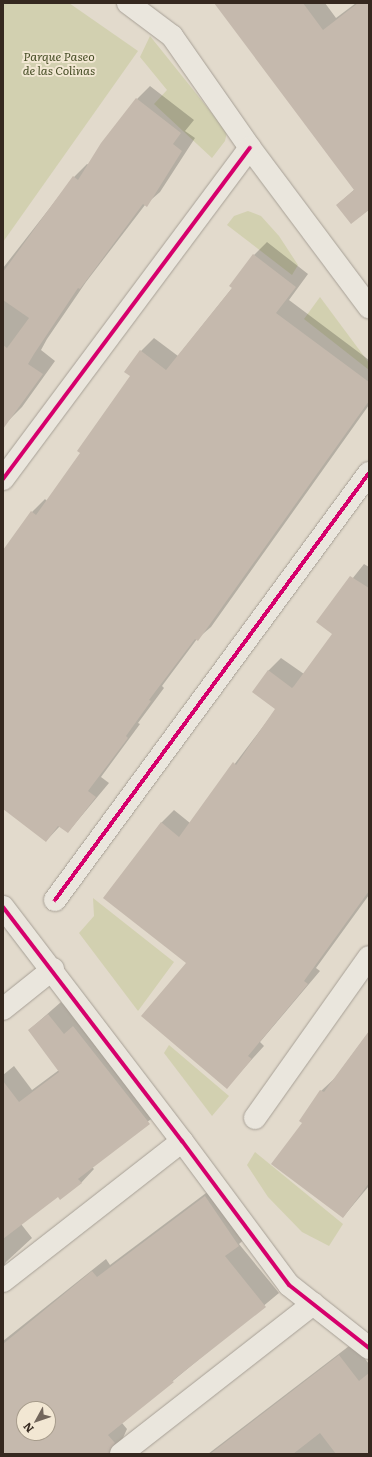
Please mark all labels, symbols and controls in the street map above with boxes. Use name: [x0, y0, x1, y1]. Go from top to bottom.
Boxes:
park label: Parque Paseo de las Colinas: [23, 50, 95, 78]
north arrow: [16, 1401, 56, 1441]
text: N: [18, 1419, 37, 1437]

